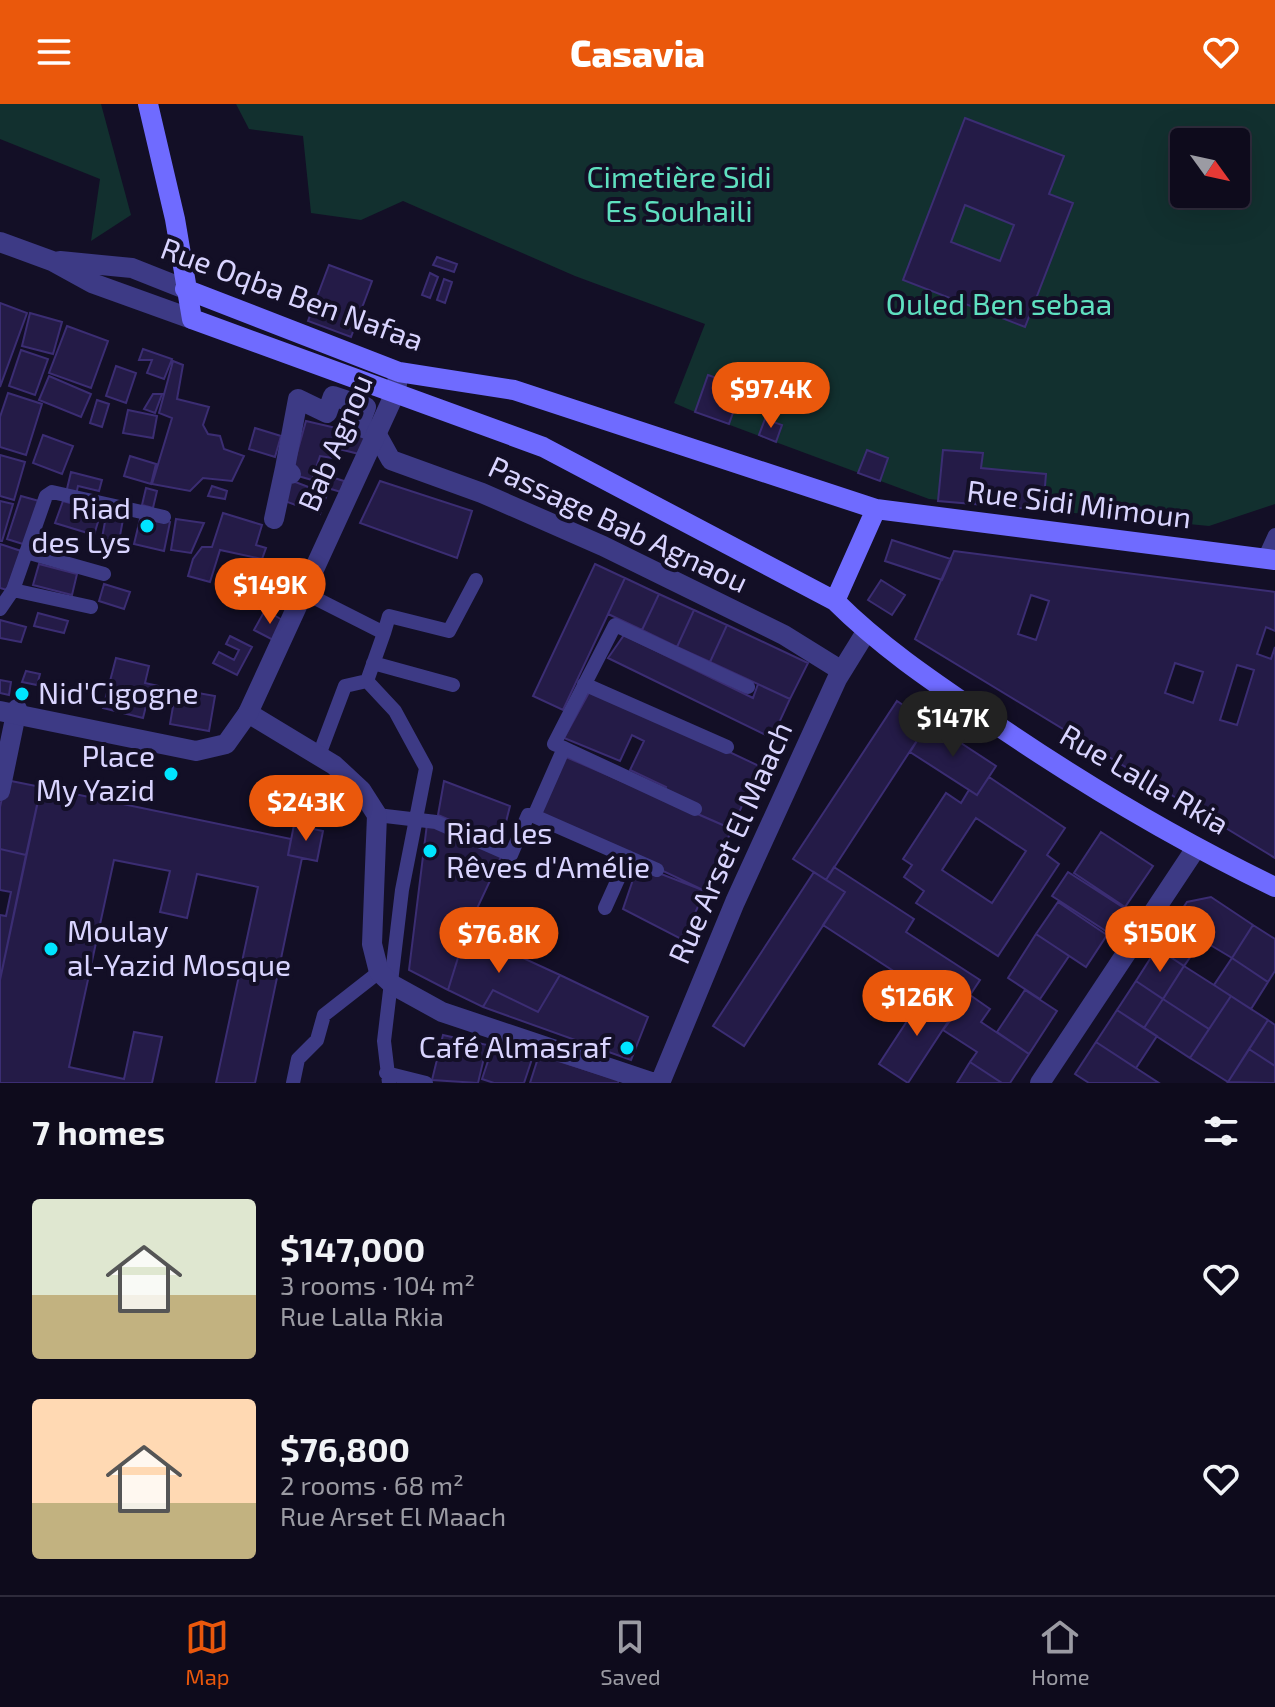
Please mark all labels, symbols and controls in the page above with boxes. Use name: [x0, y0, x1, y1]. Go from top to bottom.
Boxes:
icon: menu: [32, 30, 76, 74]
icon: heart: [1199, 30, 1243, 74]
text: Casavia: [570, 31, 705, 74]
north arrow: [1170, 128, 1250, 208]
map controls: [1170, 128, 1250, 208]
park label: Cimetière Sidi Es Souhaili: [586, 158, 772, 228]
street label: Rue Oqba Ben Nafaa: [157, 229, 429, 357]
park label: Ouled Ben sebaa: [886, 285, 1112, 321]
pin: $97.4K: [706, 362, 836, 430]
street label: Bab Agnou: [289, 368, 379, 516]
text: $97.4K: [730, 372, 812, 403]
street label: Passage Bab Agnaou: [483, 447, 754, 599]
street label: Rue Sidi Mimoun: [965, 471, 1193, 535]
place label: Riad des Lys: [31, 489, 131, 559]
marker: Riad des Lys: [138, 517, 156, 535]
pin: $149K: [214, 558, 326, 626]
text: $149K: [233, 568, 307, 599]
place label: Nid'Cigogne: [38, 674, 199, 710]
marker: Nid'Cigogne: [13, 685, 31, 703]
pin: $147K: [897, 691, 1009, 759]
text: $147K: [916, 701, 990, 732]
street label: Rue Lalla Rkia: [1054, 715, 1236, 841]
street label: Rue Arset El Maach: [660, 716, 799, 969]
place label: Place My Yazid: [36, 737, 155, 807]
marker: Place My Yazid: [162, 765, 180, 783]
pin: $243K: [250, 775, 362, 843]
text: $243K: [267, 785, 345, 816]
place label: Riad les Rêves d'Amélie: [446, 814, 650, 884]
marker: Riad les Rêves d'Amélie: [421, 842, 439, 860]
pin: $150K: [1104, 906, 1216, 974]
pin: $76.8K: [434, 907, 564, 975]
place label: Moulay al-Yazid Mosque: [67, 912, 291, 982]
text: $150K: [1123, 916, 1197, 947]
text: $76.8K: [457, 917, 541, 948]
marker: Moulay al-Yazid Mosque: [42, 940, 60, 958]
pin: $126K: [861, 970, 973, 1038]
text: $126K: [880, 980, 954, 1011]
place label: Café Almasraf: [419, 1028, 612, 1064]
marker: Café Almasraf: [618, 1039, 636, 1057]
icon: filters: [1199, 1109, 1243, 1153]
text: 7 homes: [32, 1111, 165, 1152]
text: $147,000: [280, 1228, 425, 1269]
icon: home: [96, 1231, 192, 1327]
icon: heart: [1199, 1257, 1243, 1301]
text: 3 rooms · 104 m²: [280, 1269, 475, 1300]
text: Rue Lalla Rkia: [280, 1300, 444, 1331]
text: $76,800: [280, 1428, 410, 1469]
icon: home: [96, 1431, 192, 1527]
icon: heart: [1199, 1457, 1243, 1501]
text: 2 rooms · 68 m²: [280, 1469, 464, 1500]
text: Rue Arset El Maach: [280, 1500, 506, 1531]
tab: Map: [185, 1615, 230, 1689]
tab: Saved: [600, 1615, 661, 1689]
tab: Home: [1031, 1615, 1090, 1689]

